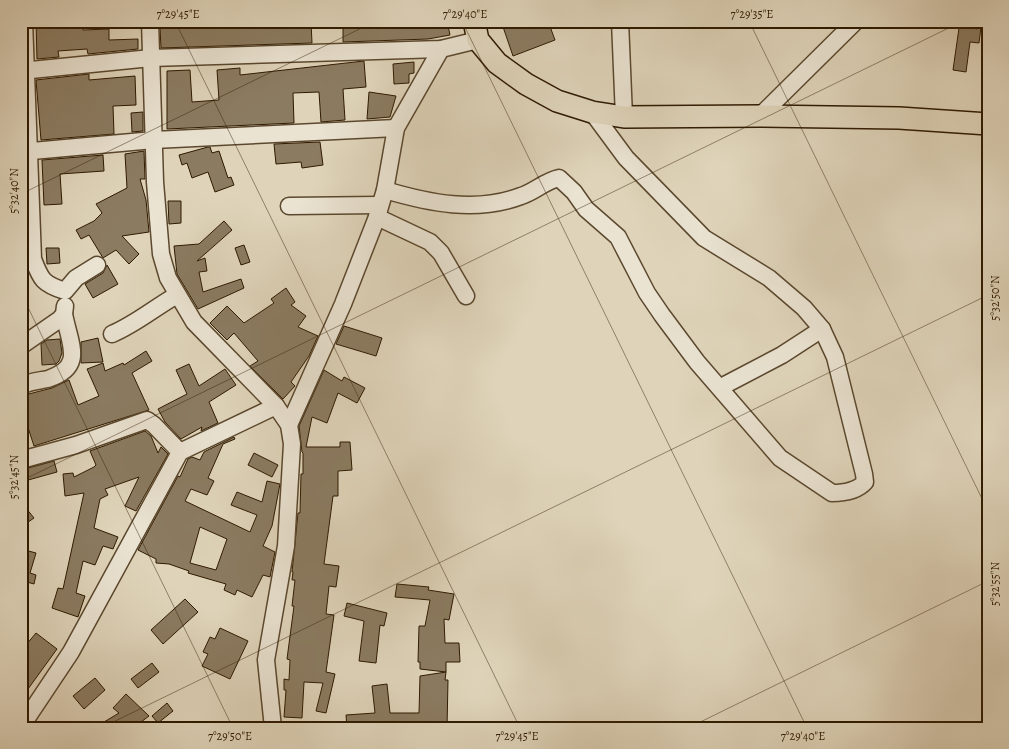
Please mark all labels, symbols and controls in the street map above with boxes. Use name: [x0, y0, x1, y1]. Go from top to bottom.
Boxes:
text: 7°29'45"E: [156, 6, 200, 22]
text: 7°29'40"E: [443, 6, 487, 22]
text: 7°29'35"E: [731, 6, 773, 22]
text: 5°32'40"N: [6, 168, 22, 214]
text: 5°32'50"N: [987, 275, 1003, 321]
text: 5°32'45"N: [6, 454, 22, 499]
text: 5°32'55"N: [987, 562, 1003, 606]
text: 7°29'50"E: [208, 728, 252, 744]
text: 7°29'45"E: [495, 728, 539, 744]
text: 7°29'40"E: [781, 728, 825, 744]

